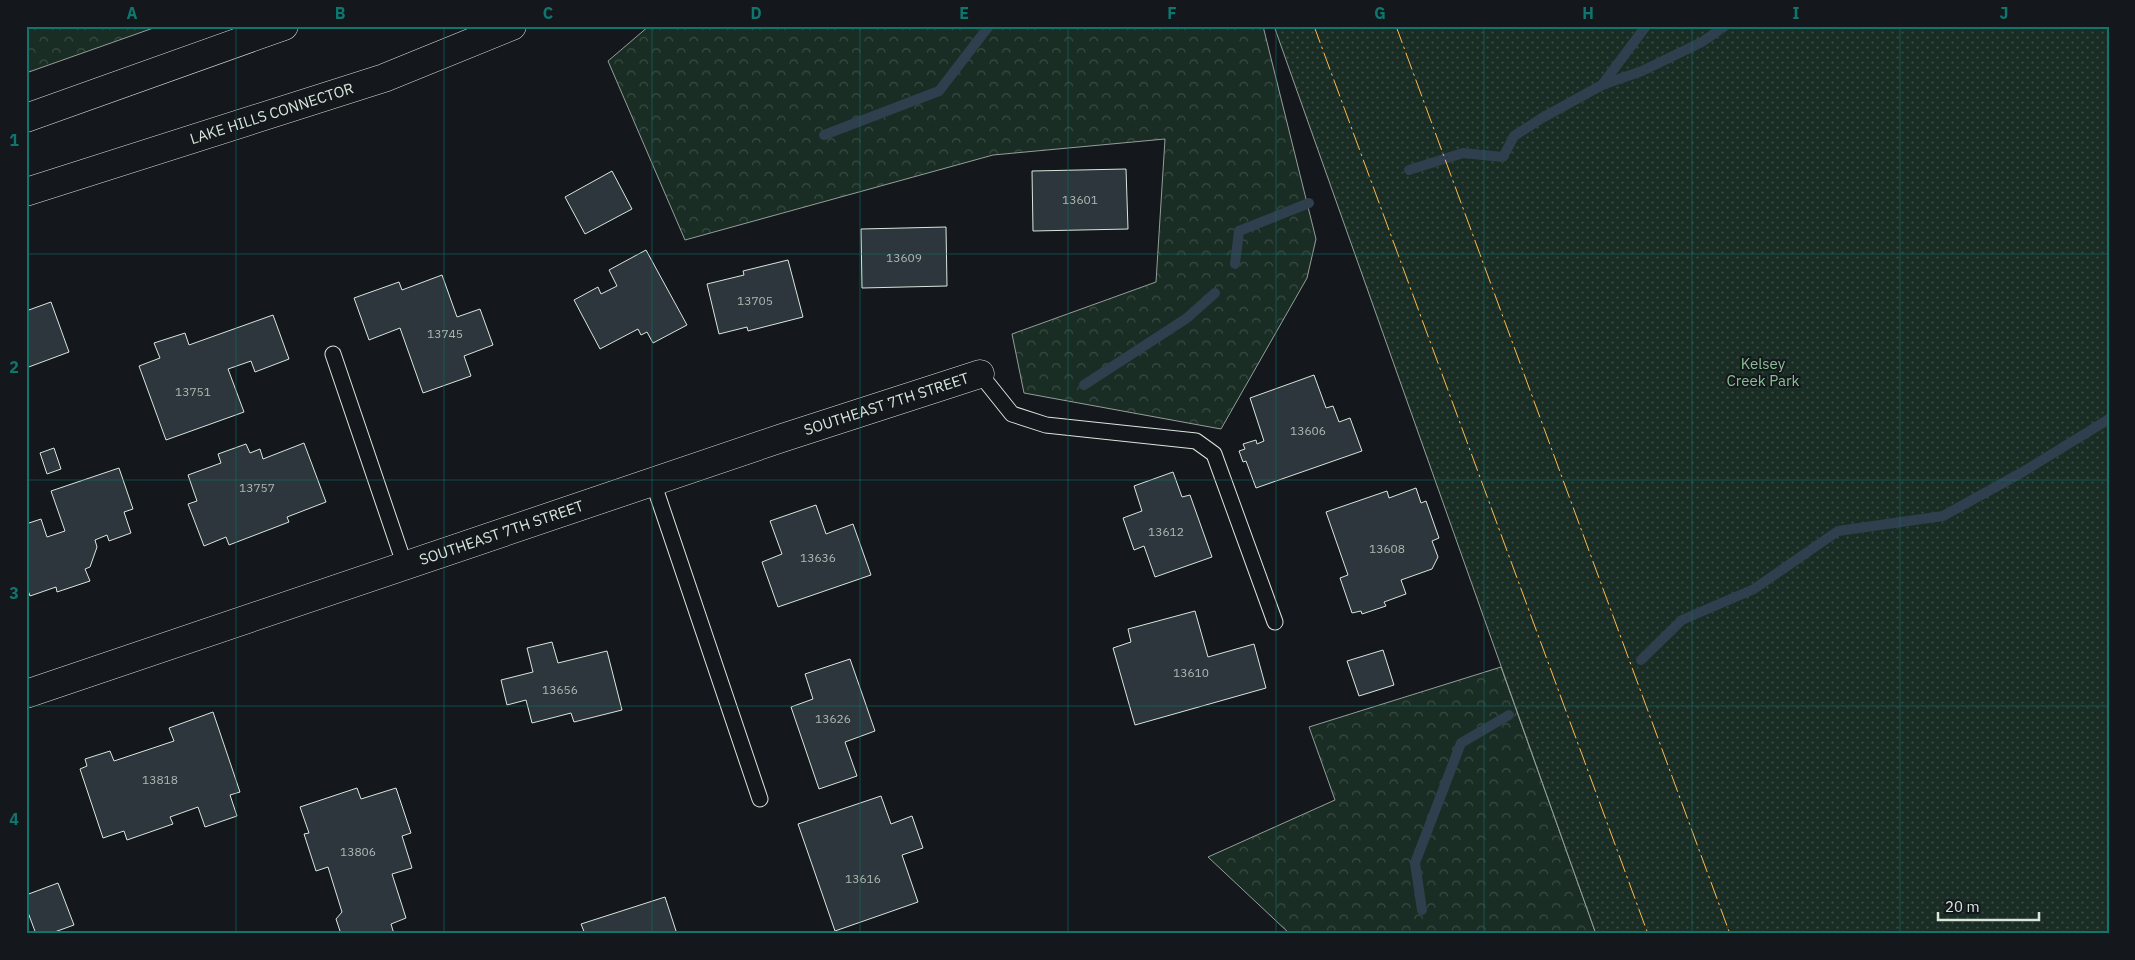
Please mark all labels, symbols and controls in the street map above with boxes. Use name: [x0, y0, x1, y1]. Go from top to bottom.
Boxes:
text: A: [127, 3, 138, 23]
text: B: [335, 3, 346, 23]
text: C: [543, 3, 553, 23]
text: D: [750, 3, 762, 23]
text: E: [959, 3, 969, 23]
text: F: [1167, 3, 1177, 23]
text: G: [1374, 3, 1386, 23]
text: H: [1582, 3, 1594, 23]
text: I: [1793, 3, 1800, 23]
text: J: [2000, 3, 2008, 23]
street label: LAKE HILLS CONNECTOR: [187, 78, 356, 148]
text: 1: [9, 130, 19, 150]
house number: 13601: [1062, 192, 1098, 207]
house number: 13609: [886, 250, 922, 265]
house number: 13705: [737, 293, 773, 308]
house number: 13745: [427, 326, 463, 341]
park label: Kelsey Creek Park: [1726, 354, 1800, 390]
text: 2: [9, 357, 19, 377]
street label: SOUTHEAST 7TH STREET: [801, 368, 972, 439]
house number: 13751: [175, 384, 211, 399]
house number: 13606: [1290, 423, 1326, 438]
house number: 13757: [239, 480, 275, 495]
street label: SOUTHEAST 7TH STREET: [417, 496, 586, 569]
house number: 13612: [1148, 524, 1184, 539]
house number: 13608: [1369, 541, 1405, 556]
house number: 13636: [800, 550, 836, 565]
text: 3: [9, 583, 19, 603]
house number: 13610: [1173, 665, 1209, 680]
house number: 13656: [542, 682, 578, 697]
house number: 13626: [815, 711, 851, 726]
house number: 13818: [142, 772, 178, 787]
text: 4: [9, 809, 19, 829]
house number: 13806: [340, 844, 376, 859]
house number: 13616: [845, 871, 881, 886]
scale bar: [1938, 890, 2039, 922]
text: 20 m: [1945, 897, 1980, 916]

